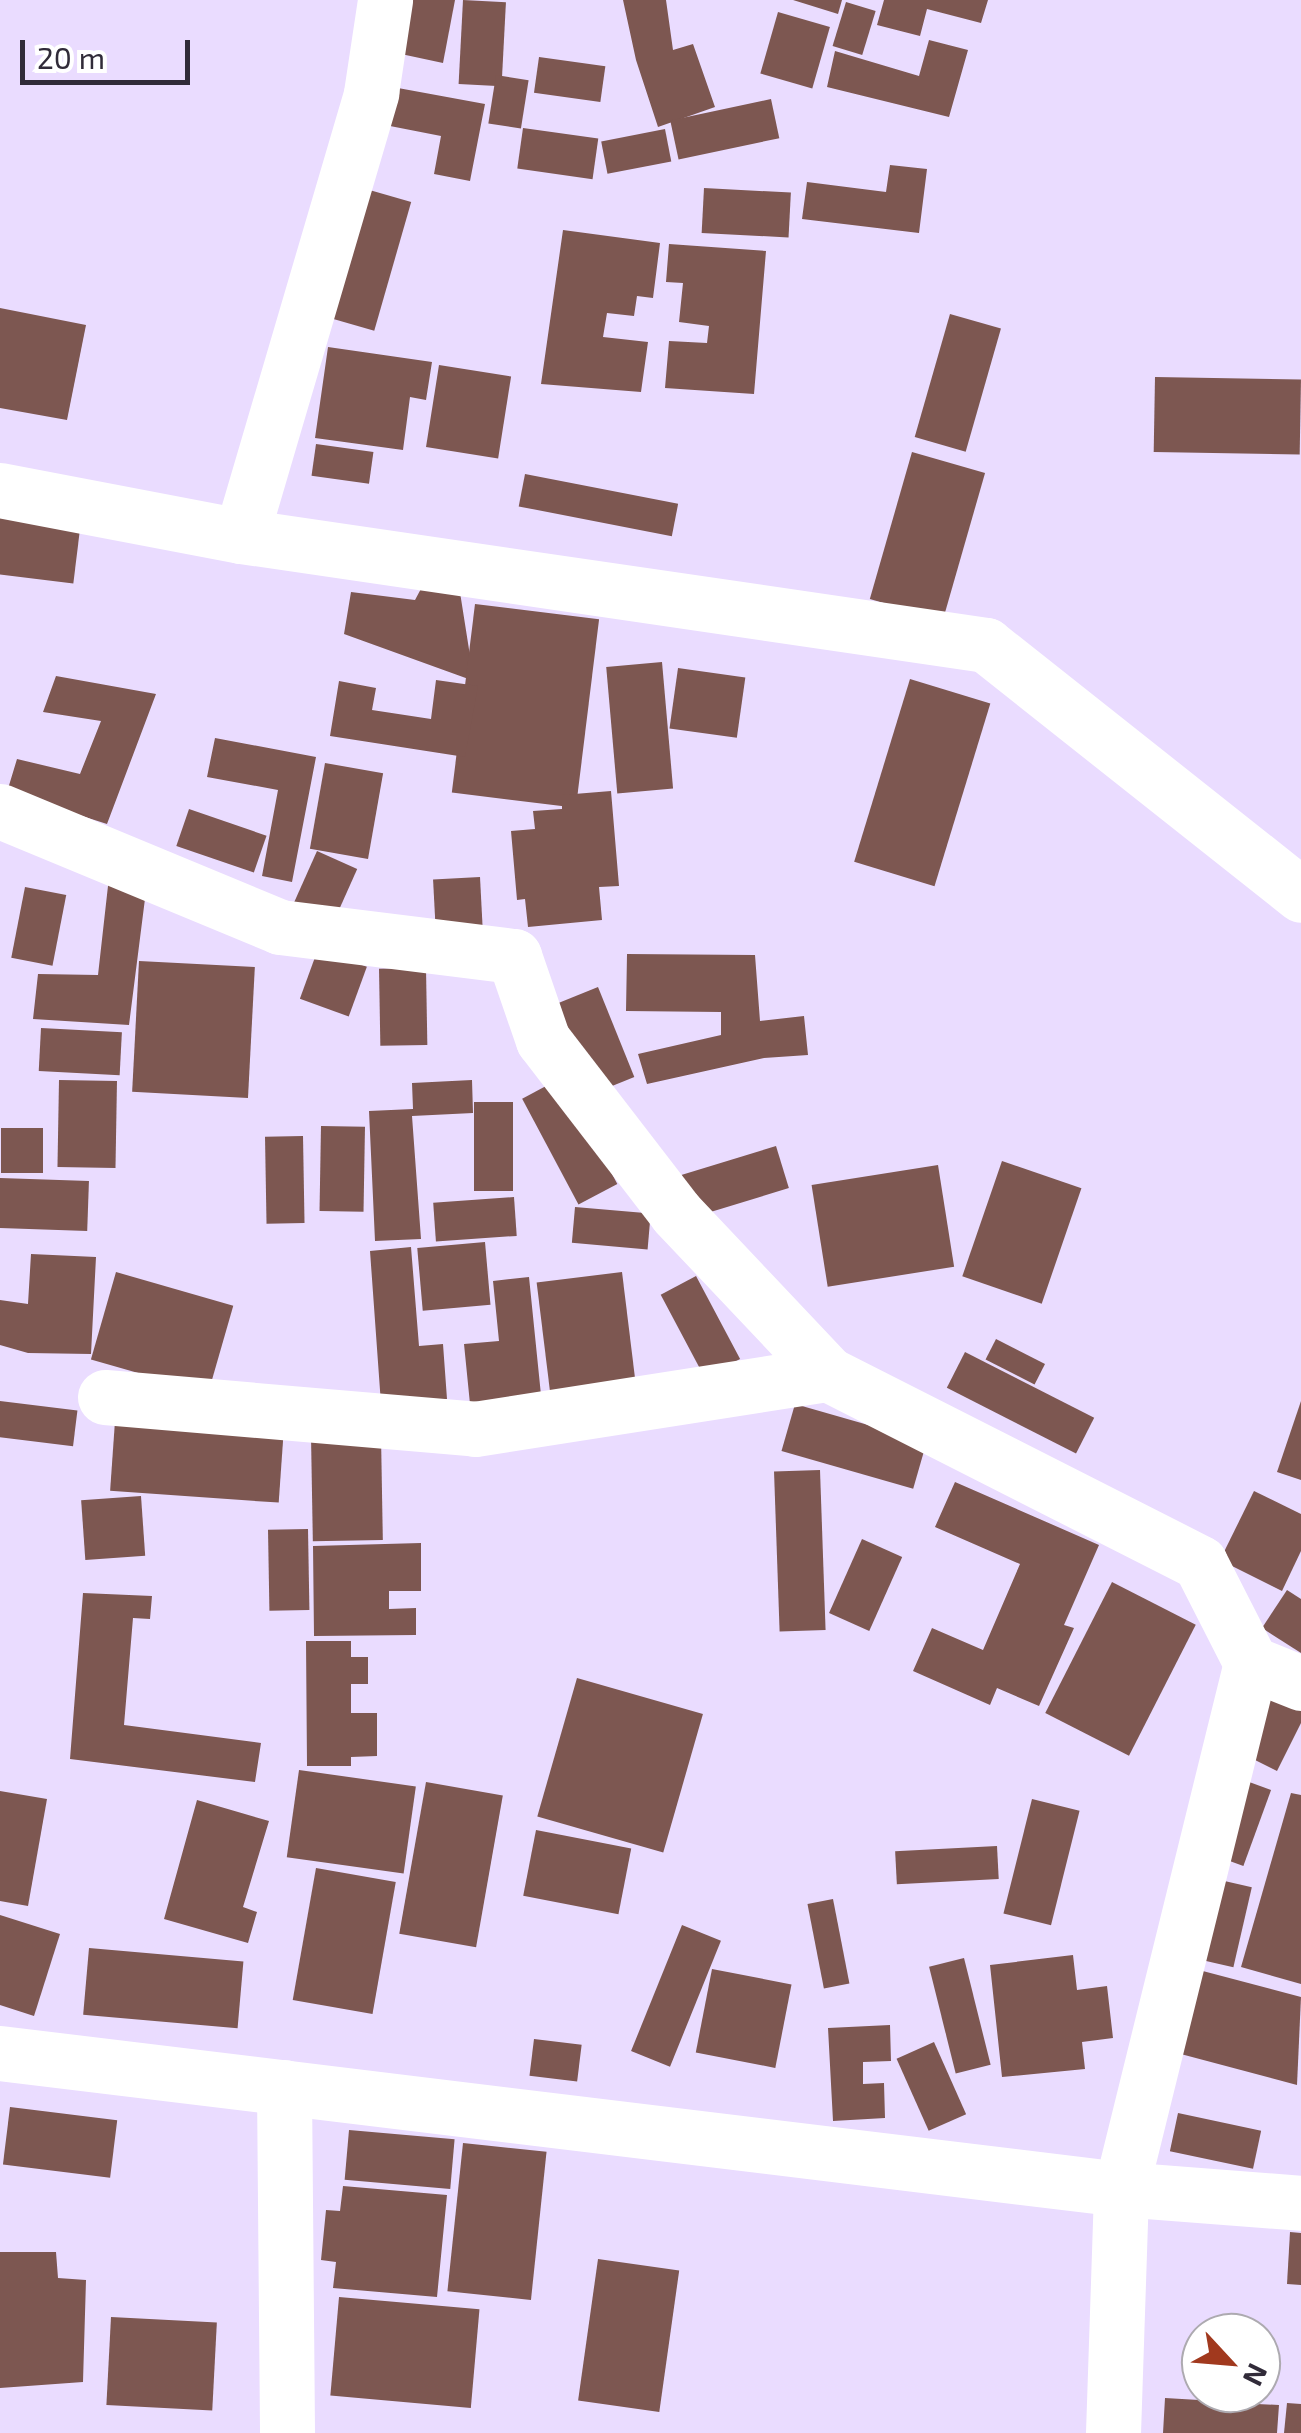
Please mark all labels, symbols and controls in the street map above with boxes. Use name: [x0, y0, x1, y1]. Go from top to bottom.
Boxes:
scale bar: [25, 20, 195, 82]
text: 20 m: [37, 39, 105, 75]
north arrow: [1181, 2313, 1281, 2413]
text: N: [1236, 2359, 1276, 2392]

